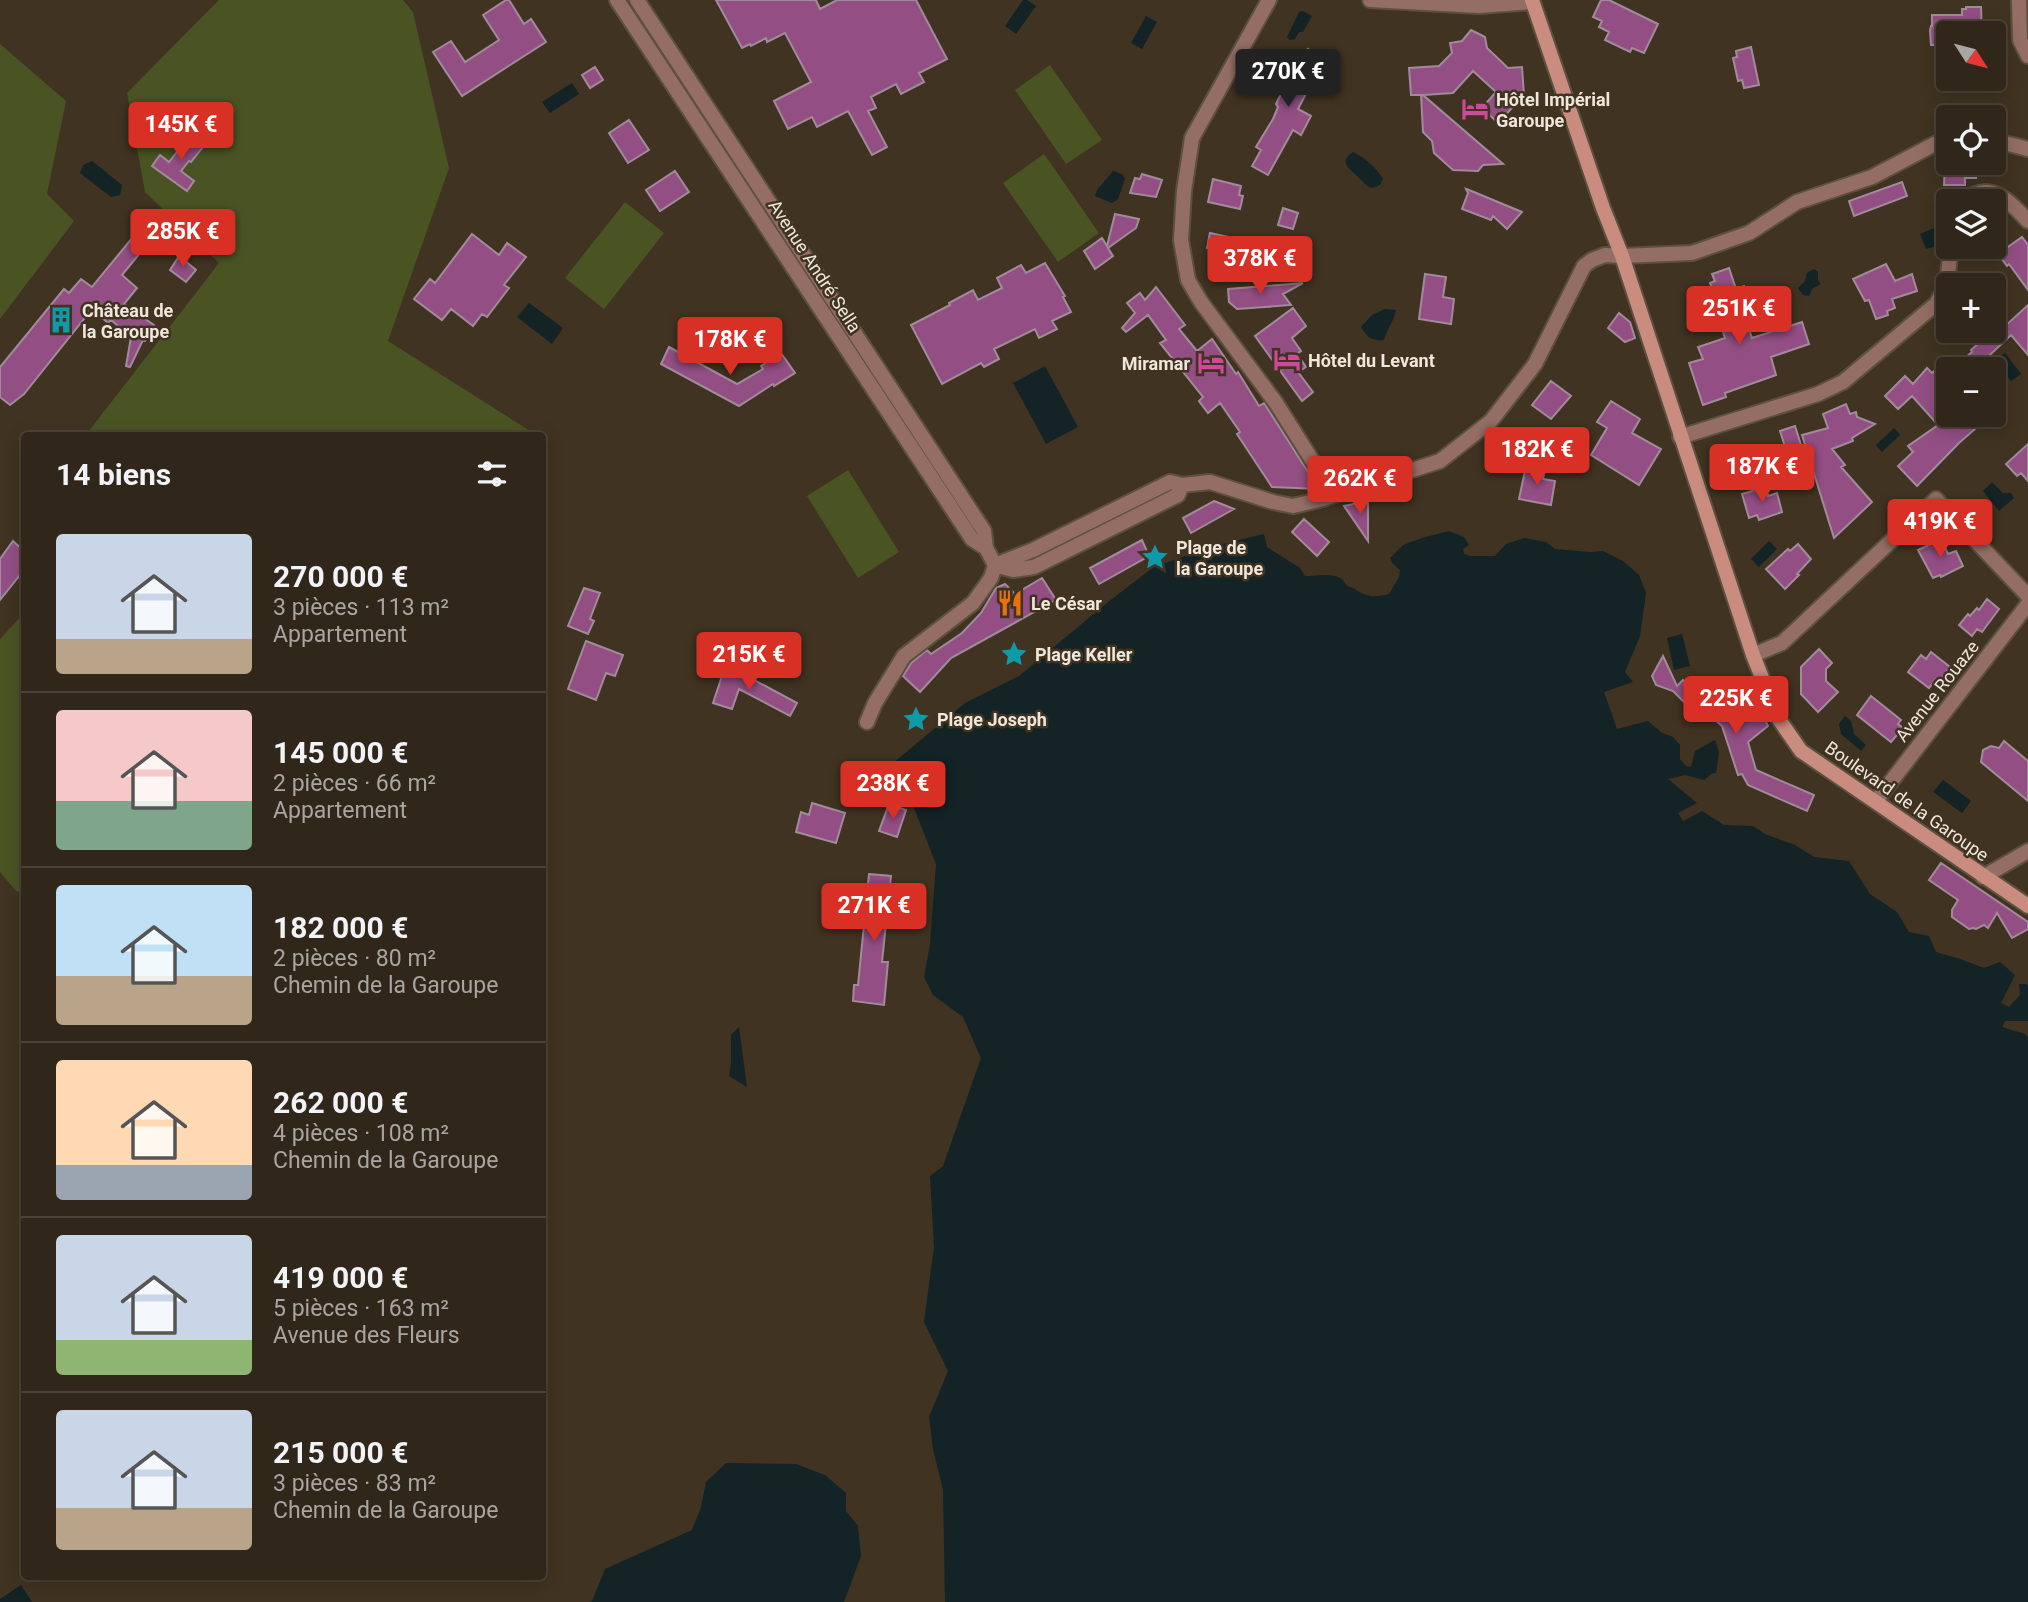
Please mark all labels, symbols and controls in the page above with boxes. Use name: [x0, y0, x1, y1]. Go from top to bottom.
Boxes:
north arrow: [1936, 21, 2006, 91]
map controls: [1936, 21, 2006, 427]
pin: 270K €: [1231, 50, 1345, 109]
text: 270K €: [1251, 58, 1325, 85]
place label: Hôtel Impérial Garoupe: [1496, 89, 1610, 131]
hotel icon: Hôtel Impérial Garoupe: [1460, 94, 1490, 124]
pin: 145K €: [124, 102, 238, 162]
button: locate: [1936, 105, 2006, 175]
text: 145K €: [144, 111, 218, 138]
button: layers: [1936, 189, 2006, 259]
street label: Avenue André Sella: [764, 196, 866, 336]
pin: 285K €: [126, 210, 240, 269]
text: 285K €: [146, 218, 220, 245]
pin: 378K €: [1203, 236, 1317, 296]
text: 378K €: [1223, 245, 1297, 272]
button: +: [1936, 273, 2006, 343]
pin: 251K €: [1682, 286, 1796, 346]
text: 251K €: [1702, 295, 1776, 322]
place label: Château de la Garoupe: [82, 300, 174, 342]
building icon: Château de la Garoupe: [46, 305, 76, 335]
pin: 178K €: [673, 318, 787, 377]
text: 178K €: [693, 326, 767, 353]
hotel icon: Hôtel du Levant: [1272, 345, 1302, 375]
hotel icon: Miramar: [1196, 348, 1226, 378]
place label: Hôtel du Levant: [1308, 350, 1435, 371]
place label: Miramar: [1122, 353, 1190, 374]
button: −: [1936, 357, 2006, 427]
pin: 182K €: [1480, 428, 1594, 487]
text: 182K €: [1500, 436, 1574, 463]
pin: 187K €: [1705, 444, 1819, 504]
text: 187K €: [1725, 453, 1799, 480]
icon: filters: [473, 455, 511, 493]
pin: 262K €: [1303, 456, 1417, 516]
text: 14 biens: [56, 457, 171, 492]
text: 262K €: [1323, 465, 1397, 492]
pin: 419K €: [1883, 500, 1997, 559]
text: 419K €: [1903, 508, 1977, 535]
place label: Plage de la Garoupe: [1176, 537, 1263, 579]
place icon: Plage de la Garoupe: [1140, 542, 1170, 572]
text: 270 000 €: [273, 559, 408, 594]
icon: home: [112, 562, 196, 646]
restaurant icon: Le César: [995, 588, 1025, 618]
place label: Le César: [1031, 593, 1102, 614]
text: 3 pièces · 113 m²: [273, 594, 449, 621]
text: Appartement: [273, 621, 407, 648]
pin: 215K €: [692, 632, 806, 692]
street label: Avenue Rouaze: [1891, 636, 1983, 746]
place icon: Plage Keller: [999, 639, 1029, 669]
text: 215K €: [712, 641, 786, 668]
place label: Plage Keller: [1035, 644, 1133, 665]
pin: 225K €: [1679, 676, 1793, 736]
text: 225K €: [1699, 685, 1773, 712]
place icon: Plage Joseph: [901, 704, 931, 734]
place label: Plage Joseph: [937, 709, 1047, 730]
text: 145 000 €: [273, 735, 408, 770]
street label: Boulevard de la Garoupe: [1821, 737, 1993, 865]
icon: home: [112, 738, 196, 822]
pin: 238K €: [836, 762, 950, 821]
text: 2 pièces · 66 m²: [273, 770, 436, 797]
text: 238K €: [856, 770, 930, 797]
text: Appartement: [273, 797, 407, 824]
pin: 271K €: [817, 884, 931, 943]
text: 271K €: [837, 892, 911, 919]
text: 182 000 €: [273, 910, 408, 945]
icon: home: [112, 913, 196, 997]
text: 2 pièces · 80 m²: [273, 945, 436, 972]
text: Chemin de la Garoupe: [273, 972, 498, 999]
text: 262 000 €: [273, 1085, 408, 1120]
icon: home: [112, 1088, 196, 1172]
text: 4 pièces · 108 m²: [273, 1120, 449, 1147]
text: Chemin de la Garoupe: [273, 1147, 498, 1174]
text: 419 000 €: [273, 1260, 408, 1295]
icon: home: [112, 1263, 196, 1347]
text: 5 pièces · 163 m²: [273, 1295, 449, 1322]
text: Avenue des Fleurs: [273, 1322, 460, 1349]
text: 215 000 €: [273, 1435, 408, 1470]
icon: home: [112, 1438, 196, 1522]
text: 3 pièces · 83 m²: [273, 1470, 436, 1497]
text: Chemin de la Garoupe: [273, 1497, 498, 1524]

